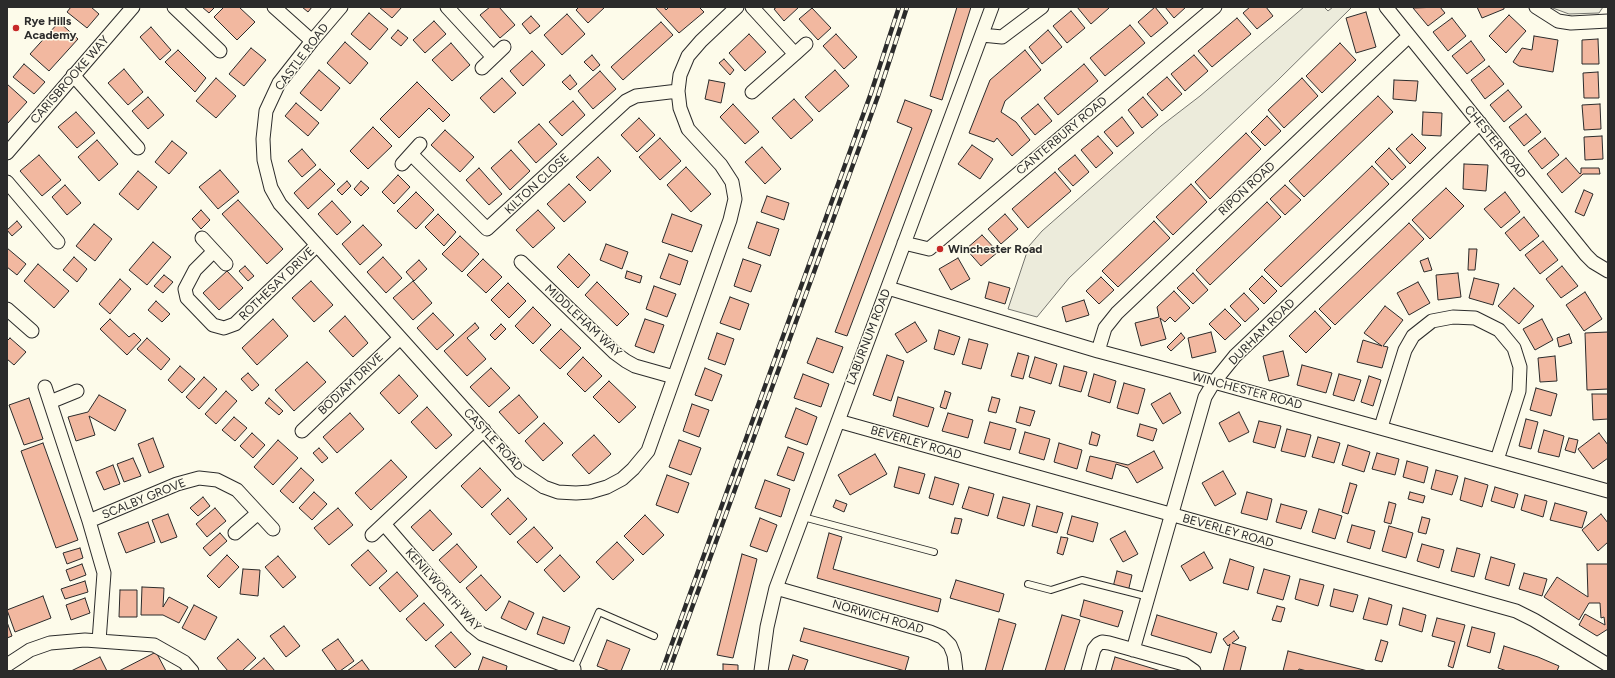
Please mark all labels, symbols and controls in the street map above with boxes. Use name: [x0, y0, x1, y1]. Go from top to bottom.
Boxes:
place label: Rye Hills Academy: [24, 14, 76, 42]
street label: CASTLE ROAD: [272, 21, 332, 93]
marker: Rye Hills Academy: [11, 23, 21, 33]
street label: CARISBROOKE WAY: [28, 33, 112, 127]
street label: CANTERBURY ROAD: [1014, 94, 1110, 178]
street label: CHESTER ROAD: [1461, 103, 1529, 181]
street label: KILTON CLOSE: [502, 151, 572, 217]
street label: RIPON ROAD: [1216, 159, 1278, 219]
place label: Winchester Road: [948, 242, 1042, 256]
street label: ROTHESAY DRIVE: [236, 244, 318, 324]
marker: Winchester Road: [935, 244, 945, 254]
street label: MIDDLEHAM WAY: [542, 282, 624, 360]
street label: LABURNUM ROAD: [844, 287, 894, 387]
street label: DURHAM ROAD: [1226, 296, 1298, 368]
street label: BODIAM DRIVE: [315, 350, 387, 418]
street label: WINCHESTER ROAD: [1190, 369, 1304, 413]
street label: CASTLE ROAD: [460, 406, 526, 474]
street label: BEVERLEY ROAD: [869, 423, 963, 463]
street label: SCALBY GROVE: [100, 476, 188, 522]
street label: BEVERLEY ROAD: [1181, 511, 1275, 551]
street label: KENILWORTH WAY: [402, 546, 484, 634]
street label: NORWICH ROAD: [830, 597, 926, 637]

